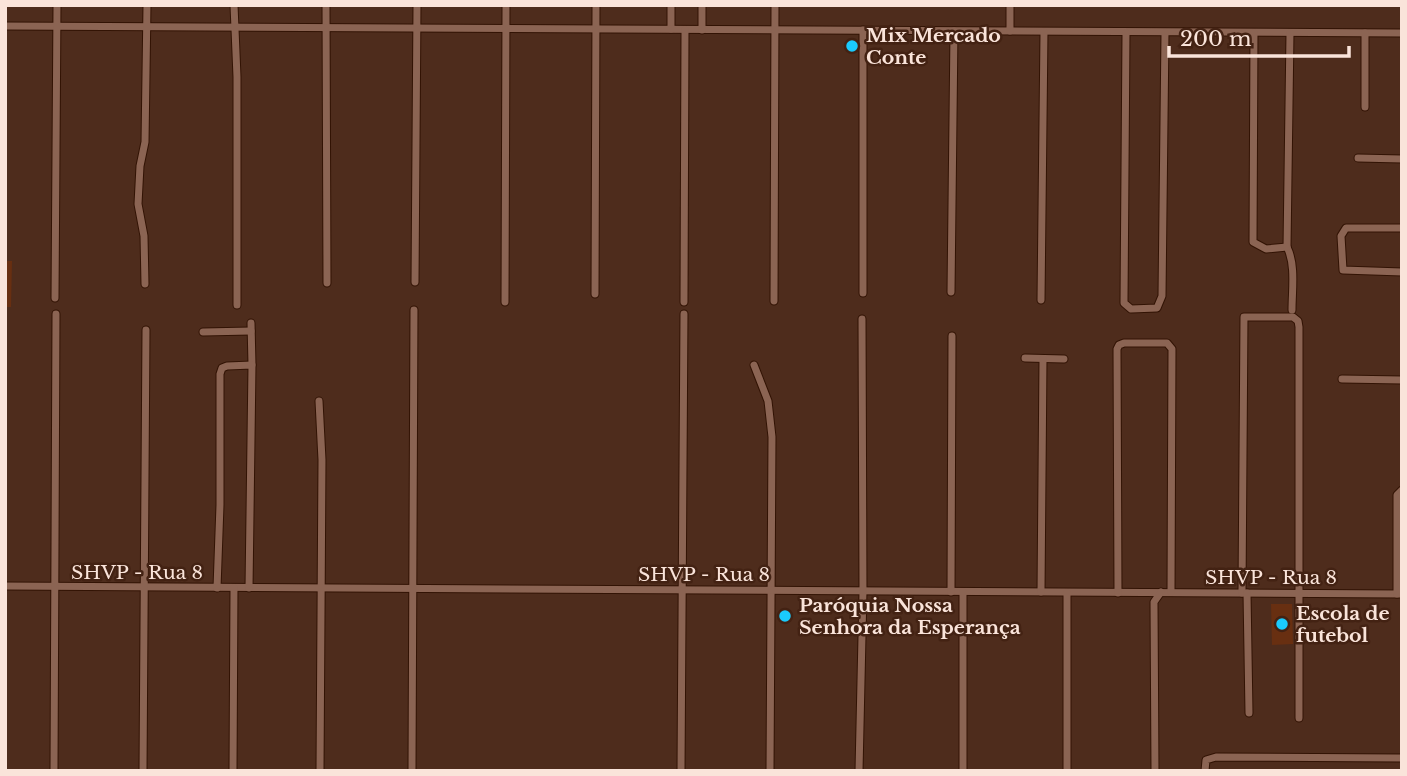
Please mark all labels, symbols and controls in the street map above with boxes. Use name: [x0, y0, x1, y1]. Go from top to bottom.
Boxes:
scale bar: [1169, 14, 1349, 58]
place label: Mix Mercado Conte: [866, 24, 1001, 69]
text: 200 m: [1180, 26, 1252, 52]
marker: Mix Mercado Conte: [844, 38, 860, 54]
street label: SHVP - Rua 8: [71, 561, 203, 584]
street label: SHVP - Rua 8: [638, 563, 770, 586]
street label: SHVP - Rua 8: [1205, 566, 1337, 589]
place label: Paróquia Nossa Senhora da Esperança: [799, 594, 1021, 639]
place label: Escola de futebol: [1296, 602, 1390, 647]
marker: Paróquia Nossa Senhora da Esperança: [777, 608, 793, 624]
marker: Escola de futebol: [1274, 616, 1290, 632]

